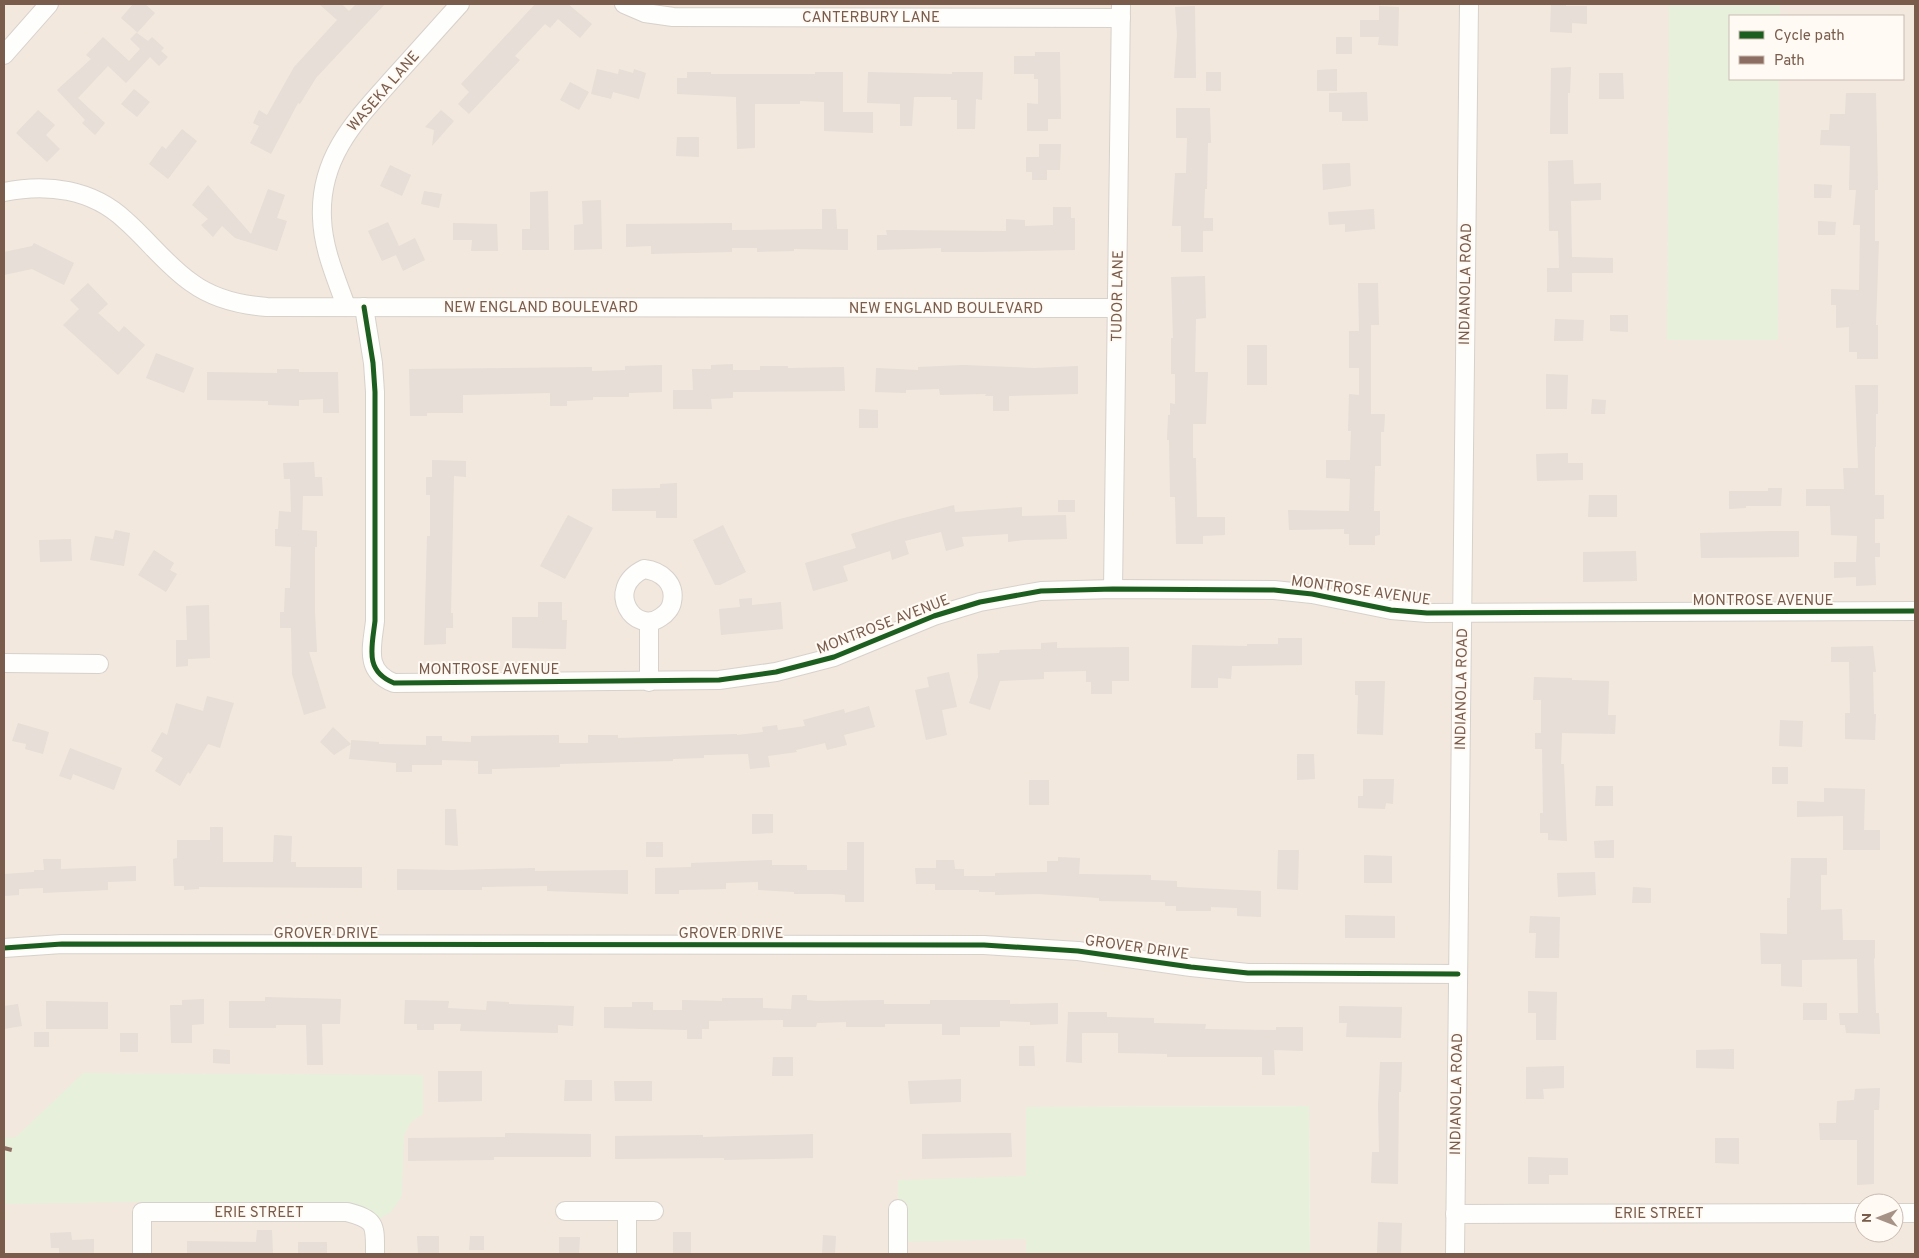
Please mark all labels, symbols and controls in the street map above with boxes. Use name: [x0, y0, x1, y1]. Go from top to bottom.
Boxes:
street label: CANTERBURY LANE: [802, 9, 940, 28]
legend: [1729, 15, 1904, 80]
text: Cycle path: [1774, 27, 1845, 46]
street label: WASEKA LANE: [344, 48, 424, 136]
text: Path: [1774, 52, 1805, 71]
street label: INDIANOLA ROAD: [1456, 223, 1477, 345]
street label: TUDOR LANE: [1108, 250, 1129, 342]
street label: NEW ENGLAND BOULEVARD: [444, 299, 638, 318]
street label: NEW ENGLAND BOULEVARD: [849, 300, 1043, 319]
street label: MONTROSE AVENUE: [1290, 572, 1432, 611]
street label: MONTROSE AVENUE: [814, 591, 953, 660]
street label: MONTROSE AVENUE: [1692, 592, 1834, 611]
street label: INDIANOLA ROAD: [1452, 628, 1473, 750]
street label: MONTROSE AVENUE: [418, 661, 560, 680]
street label: GROVER DRIVE: [273, 925, 379, 944]
street label: GROVER DRIVE: [678, 925, 784, 944]
street label: GROVER DRIVE: [1083, 932, 1190, 965]
street label: INDIANOLA ROAD: [1447, 1033, 1468, 1155]
north arrow: [1854, 1193, 1904, 1243]
street label: ERIE STREET: [214, 1204, 304, 1223]
street label: ERIE STREET: [1614, 1205, 1704, 1224]
text: N: [1859, 1213, 1876, 1223]

